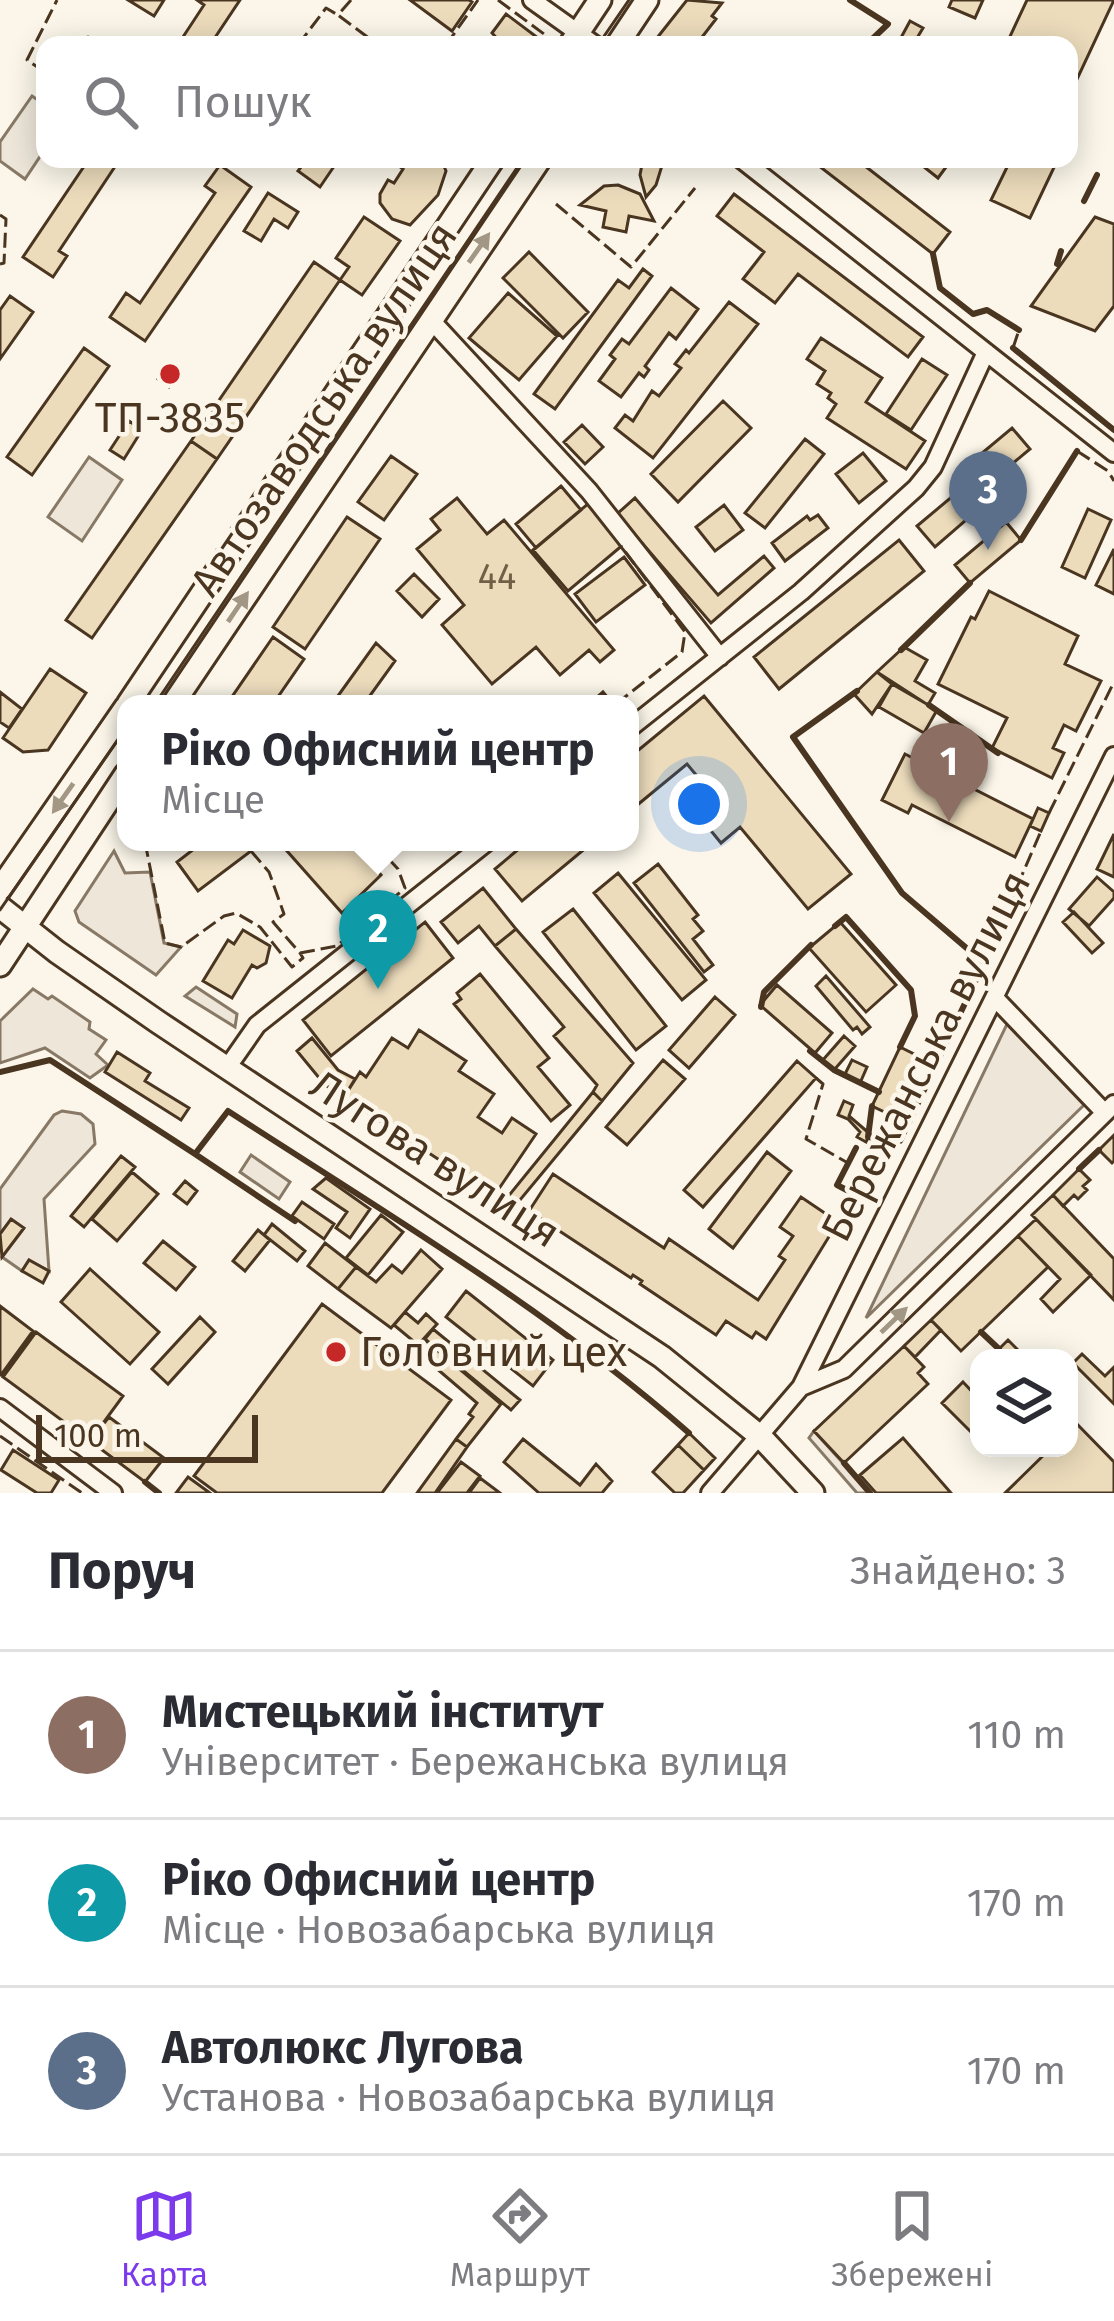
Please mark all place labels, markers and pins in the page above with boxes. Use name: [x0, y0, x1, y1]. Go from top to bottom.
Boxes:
marker: ТП-3835: [157, 361, 183, 387]
place label: ТП-3835: [95, 393, 245, 443]
pin: 3: [949, 451, 1027, 550]
pin: 1: [910, 723, 988, 822]
pin: 2: [339, 890, 417, 989]
place label: Головний цех: [360, 1327, 628, 1377]
marker: Головний цех: [323, 1339, 349, 1365]

